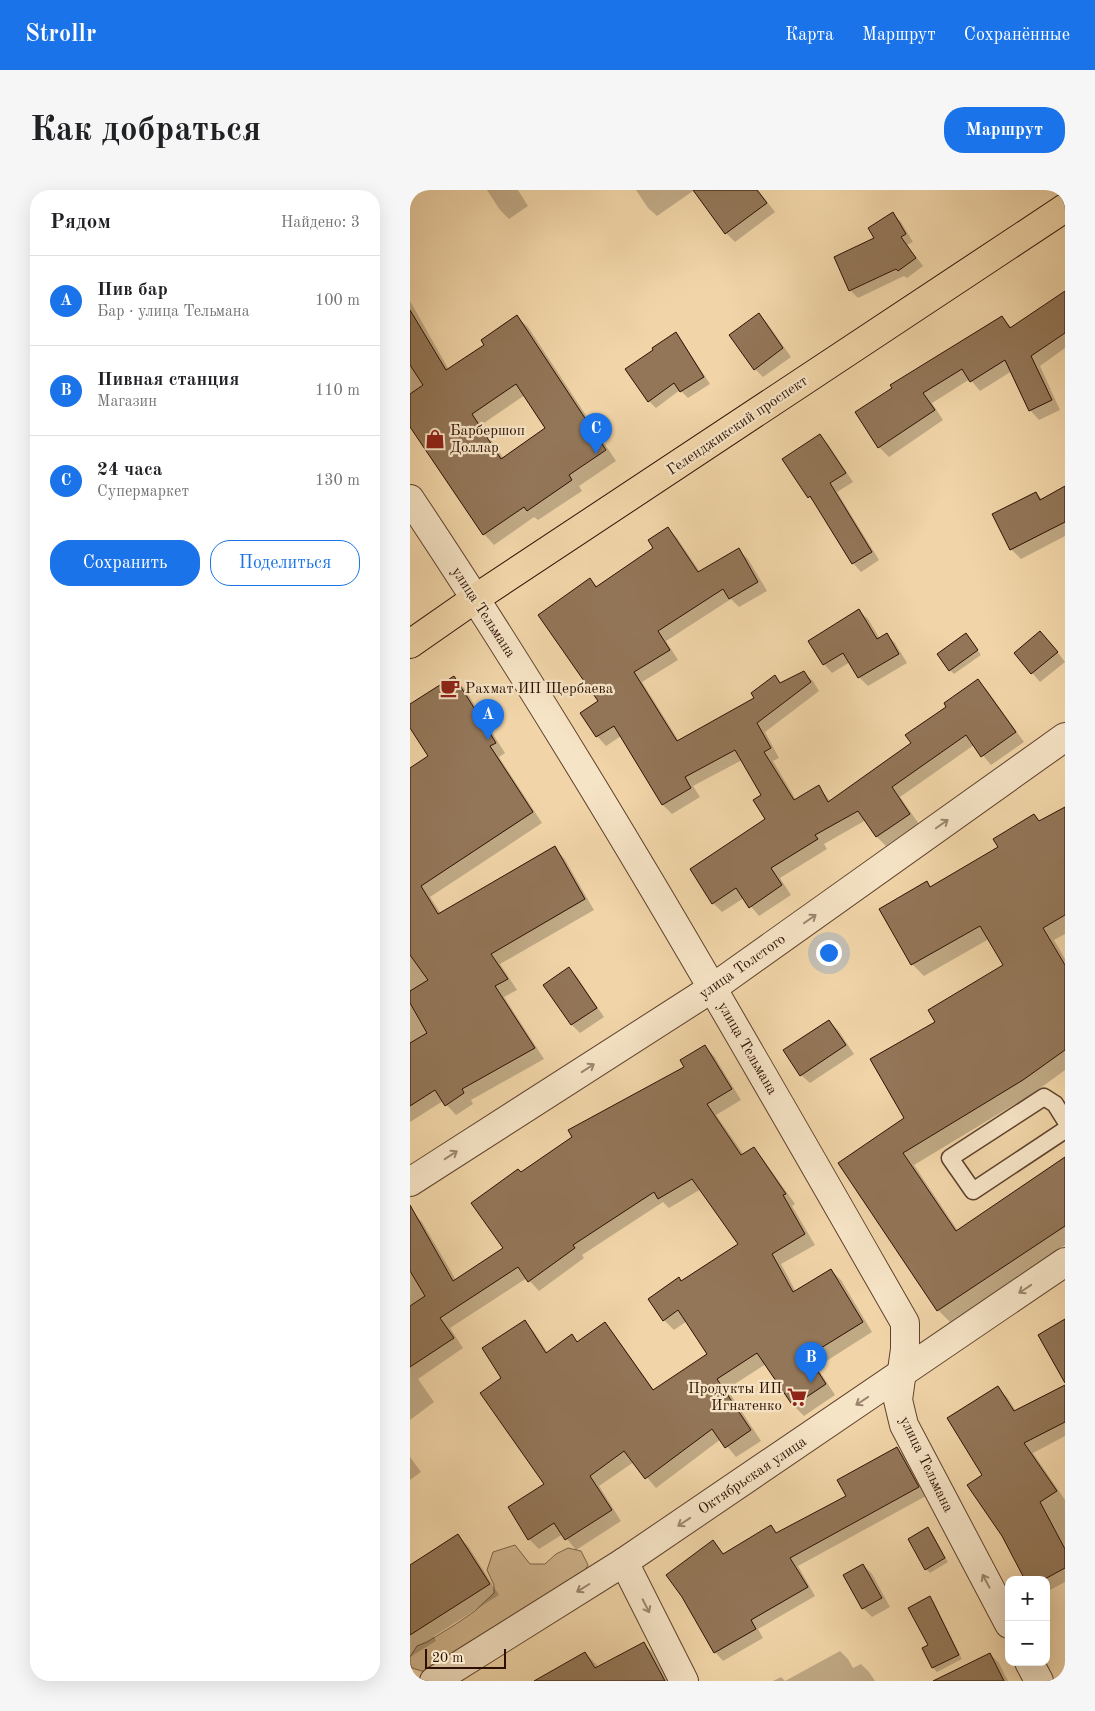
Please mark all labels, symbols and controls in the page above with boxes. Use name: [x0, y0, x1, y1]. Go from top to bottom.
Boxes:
text: Strollr: [25, 23, 96, 47]
text: Карта: [785, 26, 834, 44]
text: Маршрут: [862, 26, 936, 44]
text: Сохранённые: [964, 26, 1070, 44]
button: Маршрут: [944, 107, 1065, 153]
text: Как добраться: [30, 113, 261, 148]
text: Рядом: [50, 212, 111, 233]
text: Найдено: 3: [281, 215, 360, 231]
text: Пив бар: [97, 281, 168, 300]
text: A: [60, 293, 72, 309]
text: 100 m: [315, 293, 360, 309]
text: Бар · улица Тельмана: [97, 304, 250, 320]
text: Пивная станция: [97, 371, 239, 390]
street label: Геленджикский проспект: [665, 374, 811, 479]
text: B: [60, 383, 72, 399]
text: 110 m: [315, 383, 360, 399]
text: Магазин: [97, 394, 157, 410]
pin: C: [580, 413, 612, 454]
place label: Барбершоп Доллар: [450, 424, 525, 456]
shop icon: Барбершоп Доллар: [424, 428, 446, 450]
text: 24 часа: [97, 461, 162, 480]
text: C: [61, 473, 71, 489]
text: 130 m: [315, 473, 360, 489]
text: Супермаркет: [97, 484, 189, 500]
button: Сохранить: [50, 540, 200, 586]
button: Поделиться: [210, 540, 360, 586]
street label: улица Тельмана: [448, 565, 518, 661]
cafe icon: Рахмат ИП Щербаева: [439, 677, 461, 699]
place label: Рахмат ИП Щербаева: [465, 682, 614, 697]
pin: A: [472, 699, 504, 740]
one-way arrow: [935, 819, 949, 829]
one-way arrow: [803, 914, 817, 924]
street label: улица Толстого: [697, 932, 789, 1002]
your location: [816, 940, 842, 966]
street label: улица Тельмана: [714, 1000, 780, 1098]
one-way arrow: [580, 1062, 594, 1072]
one-way arrow: [444, 1150, 458, 1161]
one-way arrow: [1018, 1284, 1032, 1295]
pin: B: [795, 1342, 827, 1383]
place label: Продукты ИП Игнатенко: [688, 1382, 782, 1414]
supermarket icon: Продукты ИП Игнатенко: [786, 1386, 808, 1408]
one-way arrow: [855, 1396, 869, 1406]
street label: улица Тельмана: [896, 1414, 956, 1515]
street label: Октябрьская улица: [696, 1434, 810, 1518]
one-way arrow: [677, 1517, 691, 1527]
one-way arrow: [981, 1573, 991, 1588]
map controls: [1005, 1576, 1050, 1666]
button: +: [1005, 1576, 1050, 1621]
one-way arrow: [576, 1582, 590, 1593]
one-way arrow: [641, 1598, 651, 1613]
button: −: [1005, 1621, 1050, 1666]
scale bar: [425, 1646, 506, 1669]
text: 20 m: [432, 1651, 463, 1665]

